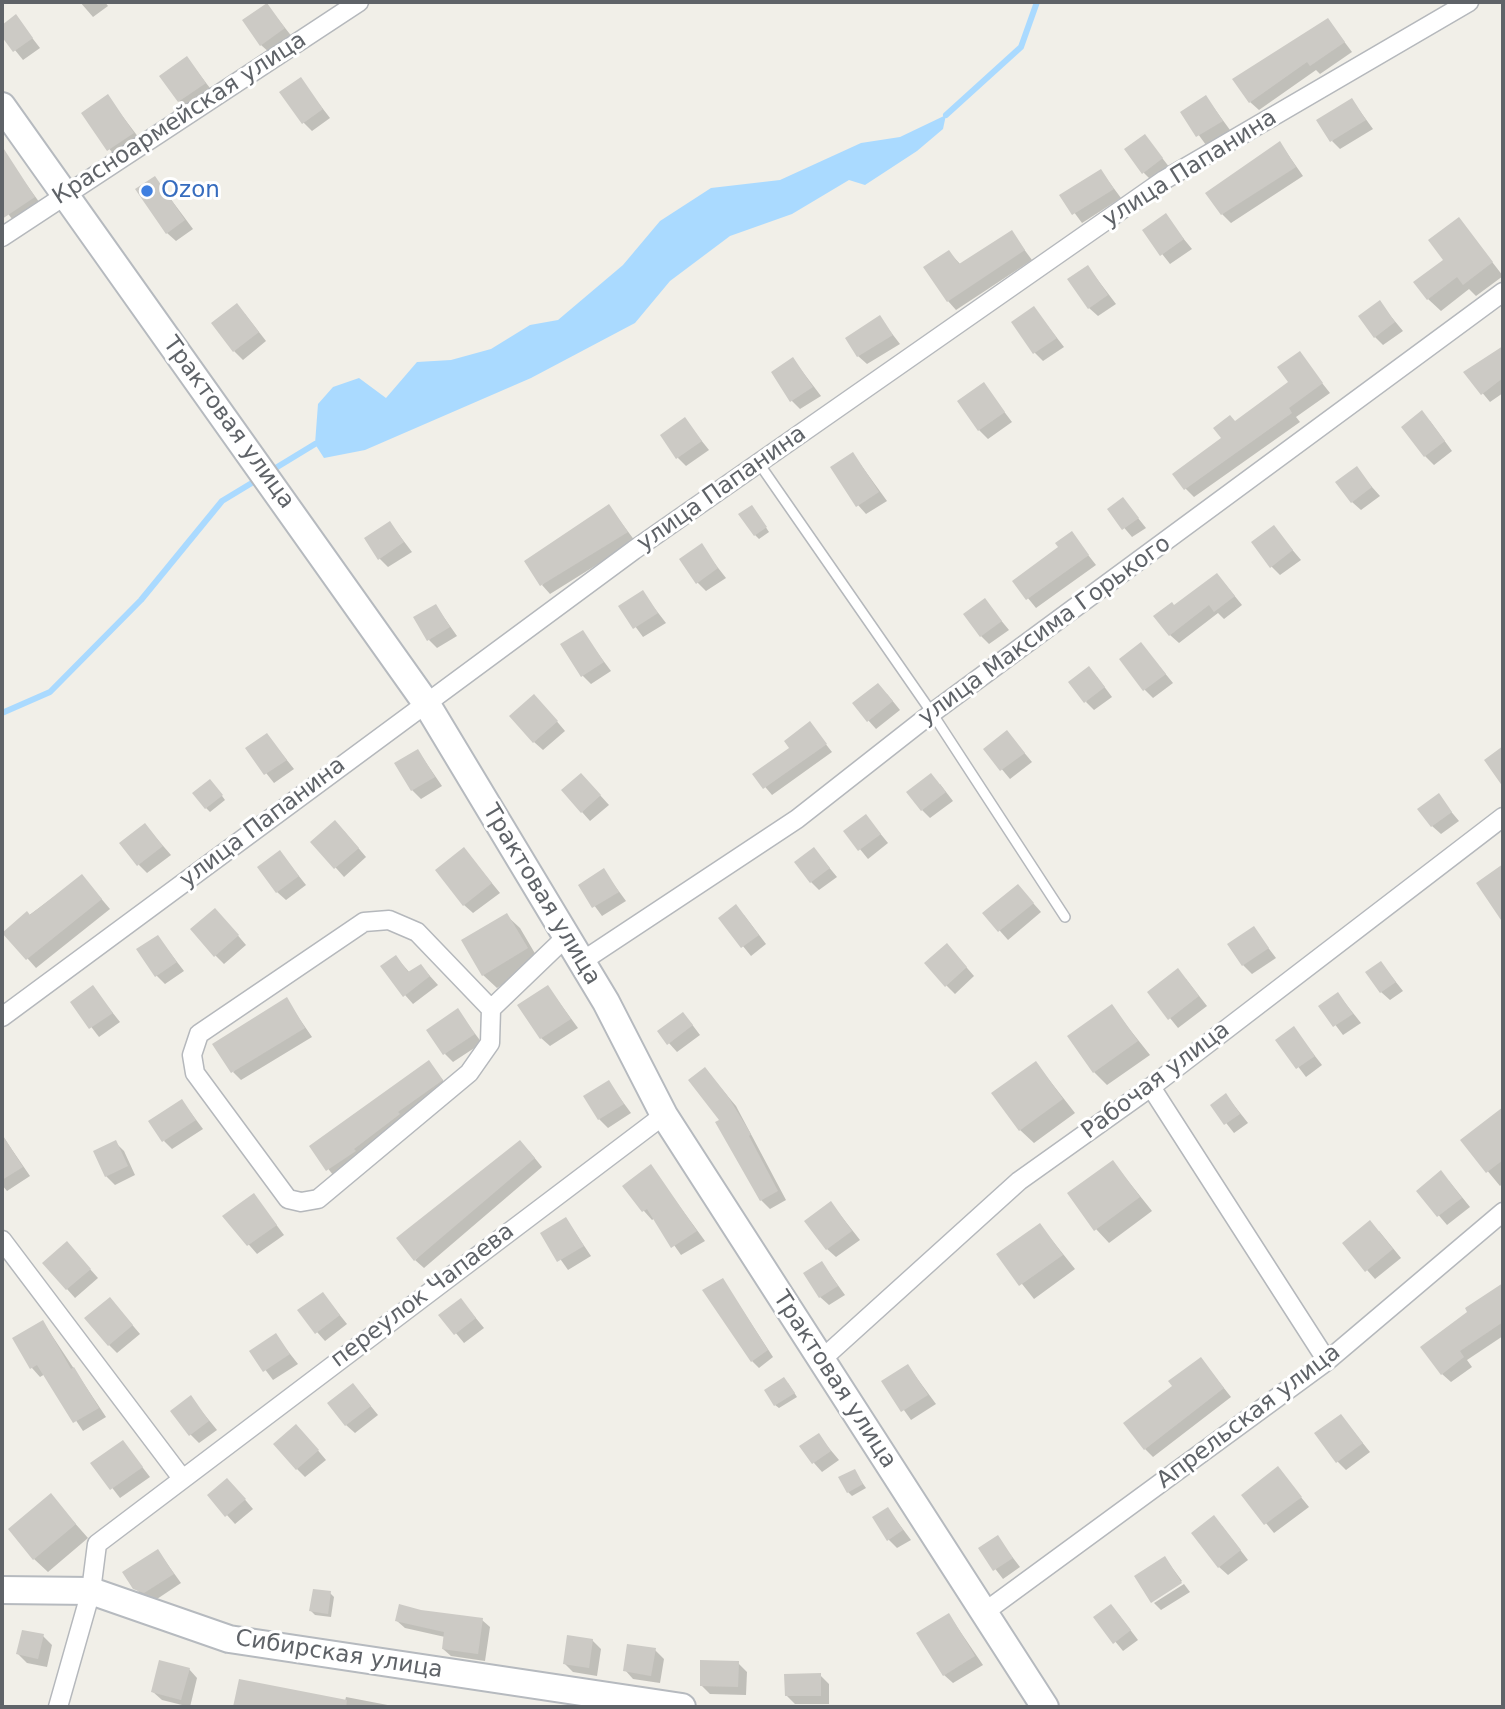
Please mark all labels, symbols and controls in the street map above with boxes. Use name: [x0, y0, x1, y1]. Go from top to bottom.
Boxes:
street label: Красноармейская улица: [48, 27, 312, 211]
street label: улица Папанина: [1098, 104, 1282, 234]
place label: Ozon: [161, 177, 220, 205]
marker: Ozon: [139, 183, 155, 199]
street label: Трактовая улица: [156, 332, 300, 514]
street label: улица Папанина: [632, 420, 812, 558]
street label: улица Максима Горького: [914, 530, 1176, 732]
street label: улица Папанина: [175, 752, 351, 894]
street label: Трактовая улица: [476, 800, 606, 990]
street label: Рабочая улица: [1077, 1016, 1235, 1146]
street label: переулок Чапаева: [326, 1218, 520, 1374]
street label: Трактовая улица: [766, 1286, 902, 1474]
street label: Апрельская улица: [1152, 1339, 1346, 1495]
street label: Сибирская улица: [233, 1625, 445, 1685]

